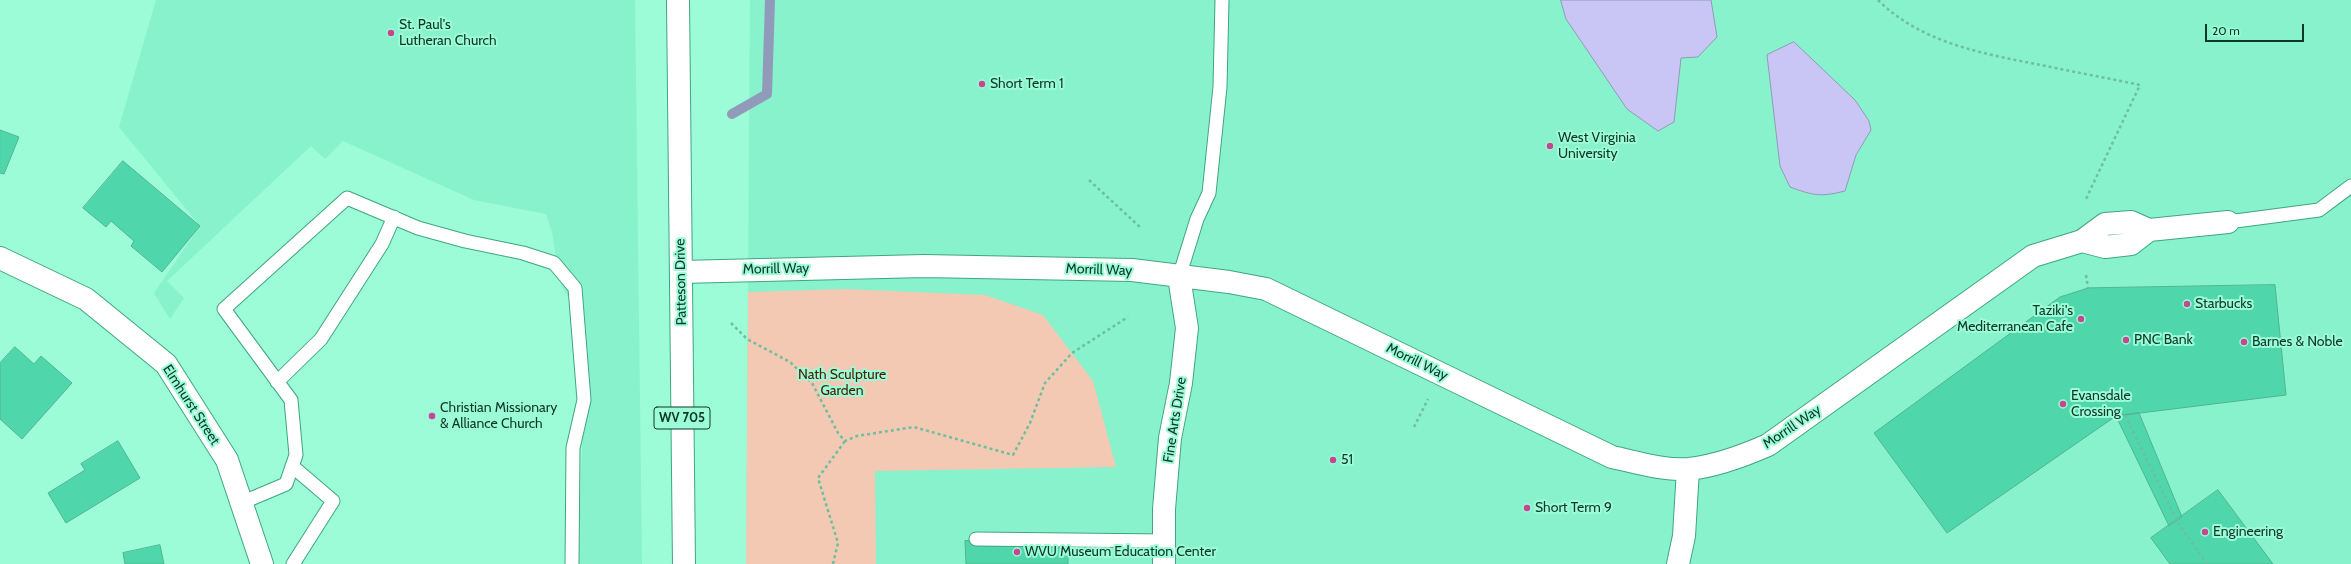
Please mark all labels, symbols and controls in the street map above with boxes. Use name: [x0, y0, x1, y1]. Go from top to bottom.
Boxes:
scale bar: [2207, 16, 2306, 42]
place label: St. Paul's Lutheran Church: [399, 17, 496, 50]
text: 20 m: [2212, 23, 2240, 38]
marker: St. Paul's Lutheran Church: [386, 28, 396, 38]
place label: Short Term 1: [990, 76, 1064, 92]
marker: Short Term 1: [977, 79, 987, 89]
place label: West Virginia University: [1558, 130, 1636, 162]
marker: West Virginia University: [1545, 141, 1555, 151]
street label: Patteson Drive: [672, 238, 690, 326]
street label: Morrill Way: [743, 260, 809, 278]
street label: Morrill Way: [1065, 260, 1133, 280]
place label: Starbucks: [2195, 296, 2252, 312]
marker: Starbucks: [2182, 299, 2192, 309]
place label: Taziki's Mediterranean Cafe: [1957, 303, 2073, 336]
marker: Taziki's Mediterranean Cafe: [2076, 314, 2086, 324]
place label: PNC Bank: [2134, 332, 2193, 348]
place label: Barnes & Noble: [2252, 334, 2343, 350]
marker: PNC Bank: [2121, 335, 2131, 345]
marker: Barnes & Noble: [2239, 337, 2249, 347]
street label: Morrill Way: [1383, 340, 1451, 384]
street label: Elmhurst Street: [159, 362, 223, 448]
park label: Nath Sculpture Garden: [798, 367, 886, 400]
street label: Fine Arts Drive: [1160, 376, 1190, 464]
place label: Evansdale Crossing: [2071, 388, 2131, 420]
marker: Evansdale Crossing: [2058, 399, 2068, 409]
place label: Christian Missionary & Alliance Church: [440, 400, 557, 432]
street label: Morrill Way: [1760, 401, 1824, 453]
road number: WV 705: [654, 407, 710, 429]
marker: Christian Missionary & Alliance Church: [427, 411, 437, 421]
place label: 51: [1341, 452, 1353, 468]
marker: 51: [1328, 455, 1338, 465]
place label: Short Term 9: [1535, 500, 1612, 516]
marker: Short Term 9: [1522, 503, 1532, 513]
place label: Engineering: [2213, 524, 2283, 540]
marker: Engineering: [2200, 527, 2210, 537]
place label: WVU Museum Education Center: [1025, 544, 1216, 560]
marker: WVU Museum Education Center: [1012, 547, 1022, 557]

